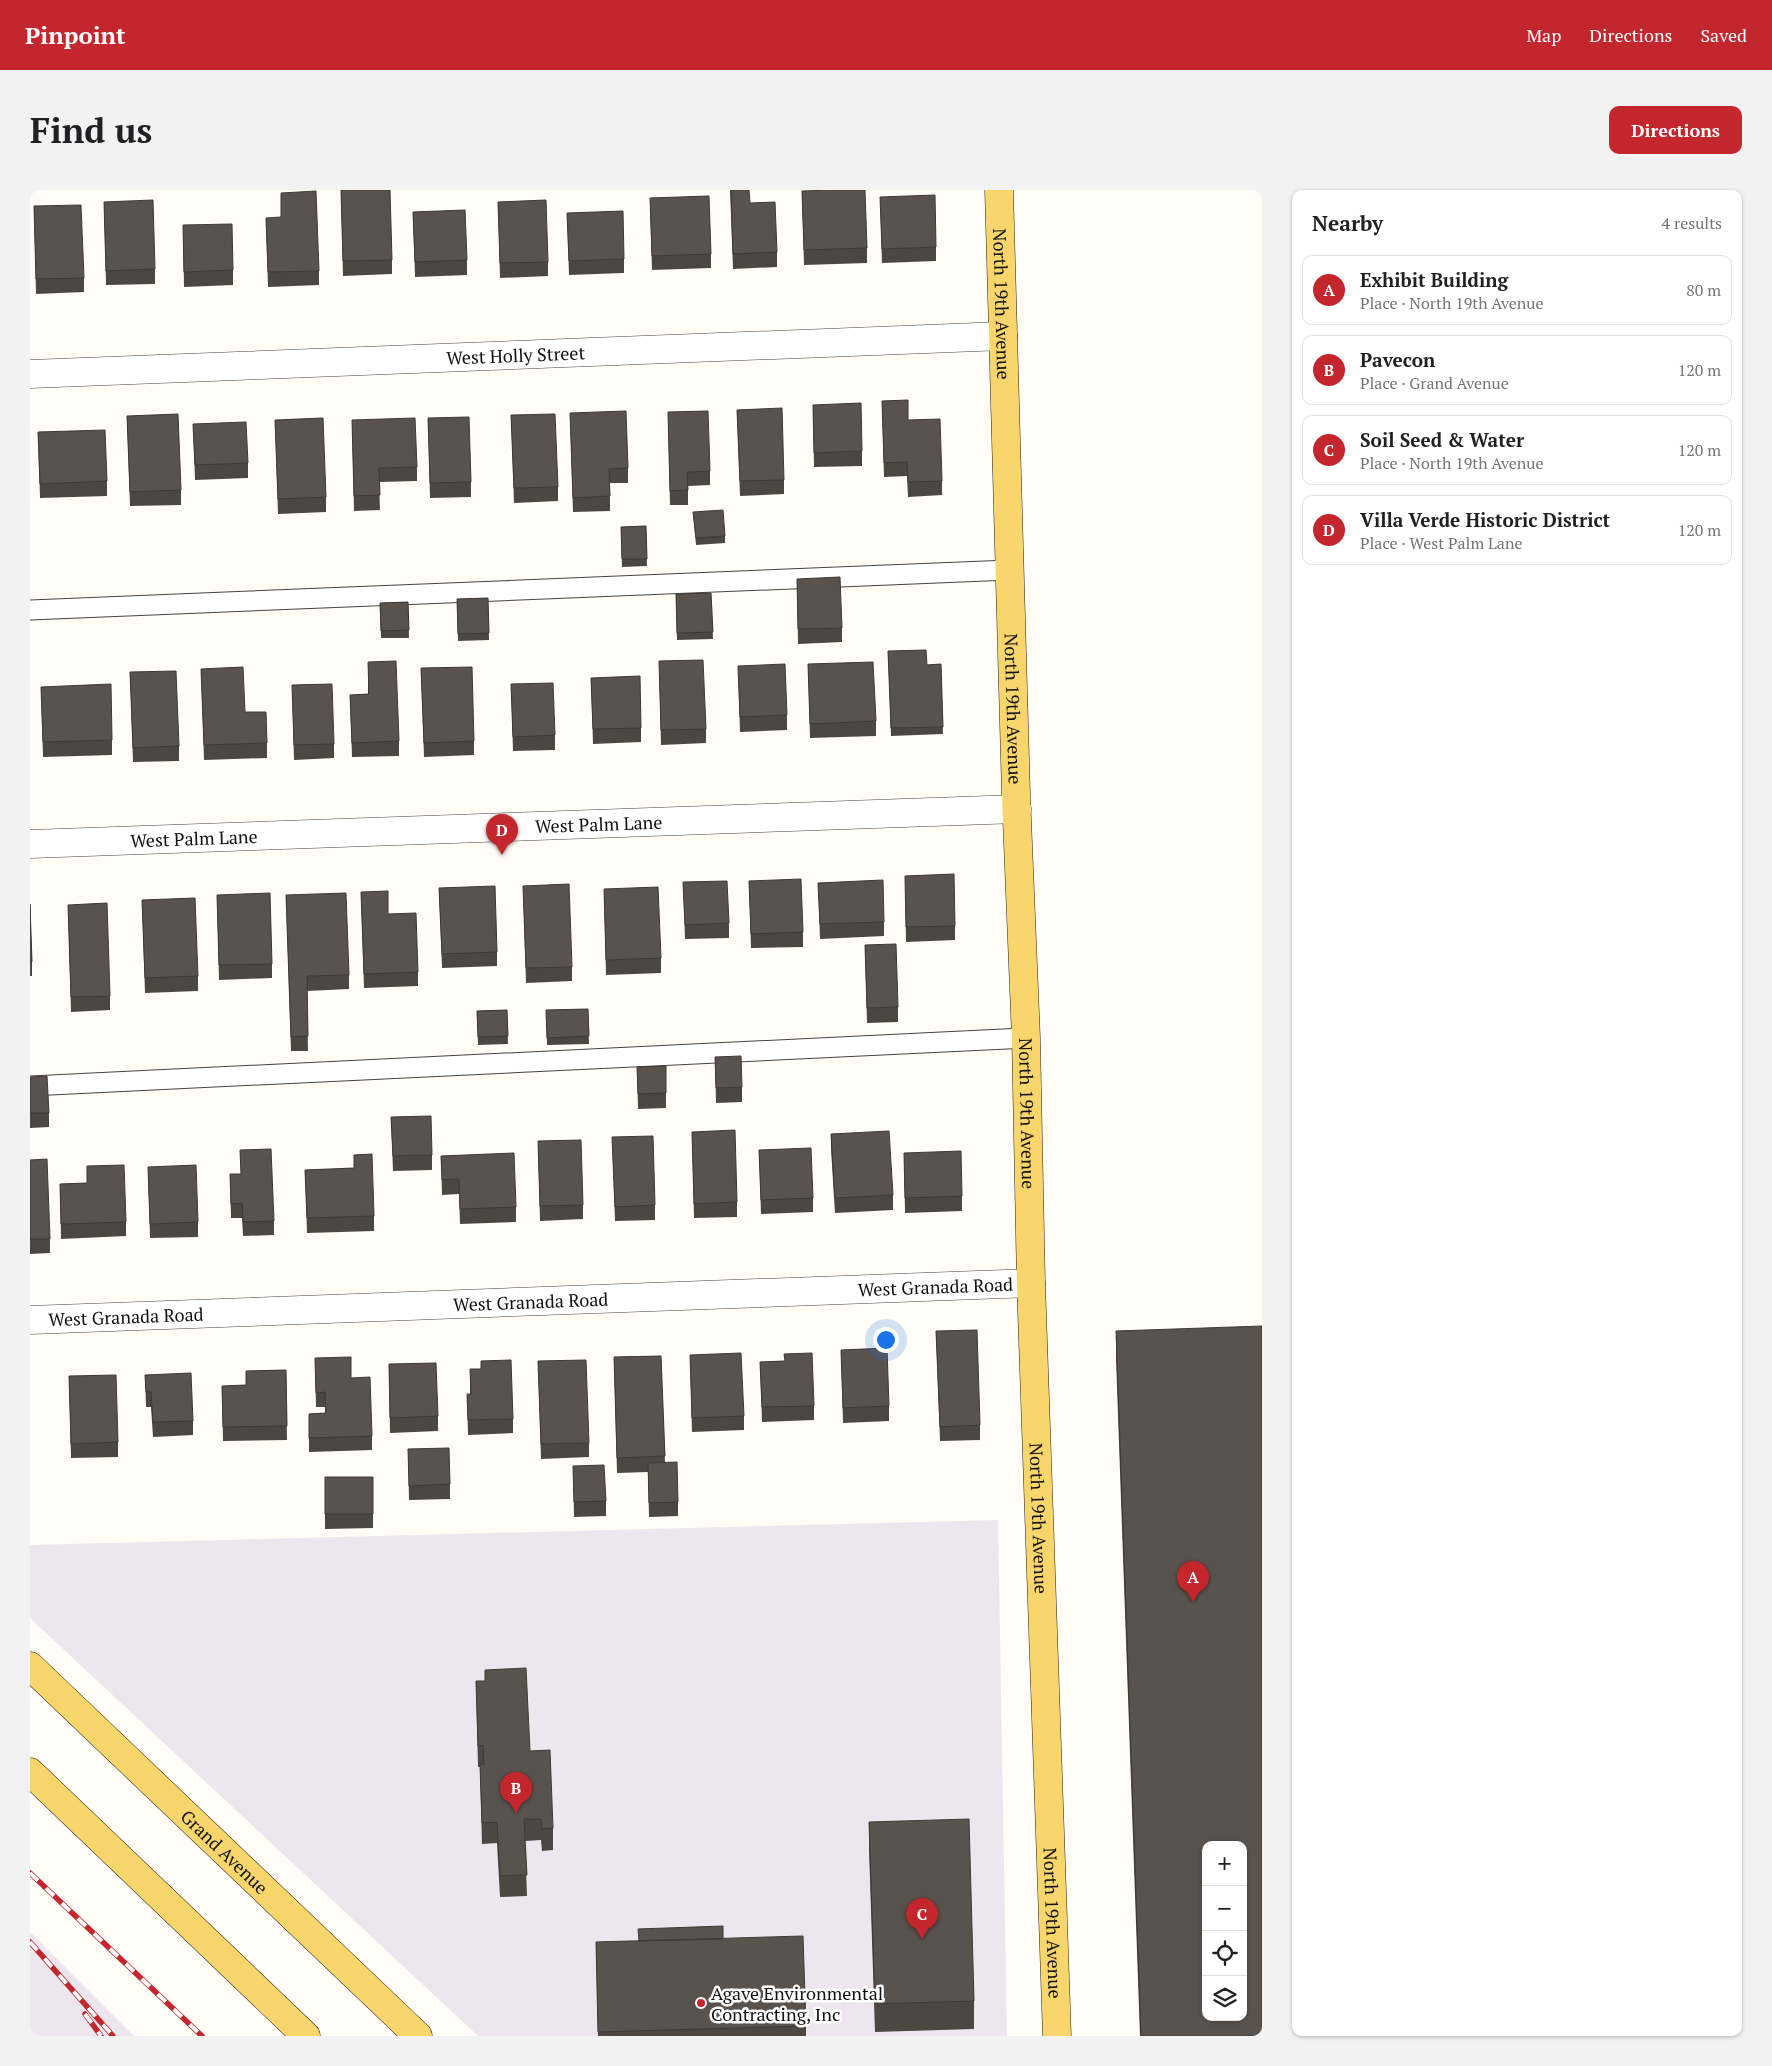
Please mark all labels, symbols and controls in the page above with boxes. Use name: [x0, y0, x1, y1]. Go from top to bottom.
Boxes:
text: Pinpoint: [25, 19, 126, 51]
text: Map: [1526, 23, 1561, 47]
text: Directions: [1589, 23, 1672, 47]
text: Saved: [1700, 23, 1747, 47]
button: Directions: [1609, 106, 1742, 154]
text: Find us: [30, 107, 152, 153]
text: Nearby: [1312, 209, 1383, 237]
text: 4 results: [1662, 212, 1722, 234]
street label: North 19th Avenue: [988, 228, 1016, 380]
text: Exhibit Building: [1360, 267, 1508, 292]
text: A: [1323, 279, 1335, 301]
text: 80 m: [1686, 279, 1721, 301]
text: Place · North 19th Avenue: [1360, 292, 1544, 314]
street label: West Holly Street: [446, 340, 586, 370]
text: Pavecon: [1360, 347, 1435, 372]
text: B: [1324, 359, 1334, 381]
text: 120 m: [1678, 359, 1721, 381]
text: Place · Grand Avenue: [1360, 372, 1509, 394]
text: Soil Seed & Water: [1360, 427, 1524, 452]
text: C: [1324, 439, 1334, 461]
text: 120 m: [1678, 439, 1721, 461]
text: Place · North 19th Avenue: [1360, 452, 1544, 474]
text: Villa Verde Historic District: [1360, 507, 1610, 532]
text: D: [1323, 519, 1335, 541]
text: 120 m: [1678, 519, 1721, 541]
text: Place · West Palm Lane: [1360, 532, 1523, 554]
street label: North 19th Avenue: [999, 633, 1028, 785]
street label: West Palm Lane: [535, 810, 663, 838]
pin: D: [486, 814, 518, 855]
street label: West Palm Lane: [130, 824, 258, 852]
street label: North 19th Avenue: [1014, 1038, 1041, 1189]
street label: West Granada Road: [857, 1272, 1013, 1301]
street label: West Granada Road: [453, 1287, 609, 1316]
street label: West Granada Road: [48, 1302, 204, 1331]
your location: [873, 1327, 899, 1353]
street label: North 19th Avenue: [1025, 1442, 1054, 1594]
pin: A: [1177, 1561, 1209, 1602]
pin: B: [500, 1772, 532, 1813]
street label: Grand Avenue: [176, 1804, 274, 1899]
map controls: [1202, 1841, 1247, 2021]
button: +: [1202, 1841, 1247, 1886]
street label: North 19th Avenue: [1039, 1847, 1068, 1999]
button: −: [1202, 1886, 1247, 1931]
pin: C: [906, 1898, 938, 1939]
button: locate: [1202, 1931, 1247, 1976]
button: layers: [1202, 1976, 1247, 2021]
place label: Agave Environmental Contracting, Inc: [711, 1981, 883, 2026]
marker: Agave Environmental Contracting, Inc: [695, 1997, 707, 2009]

